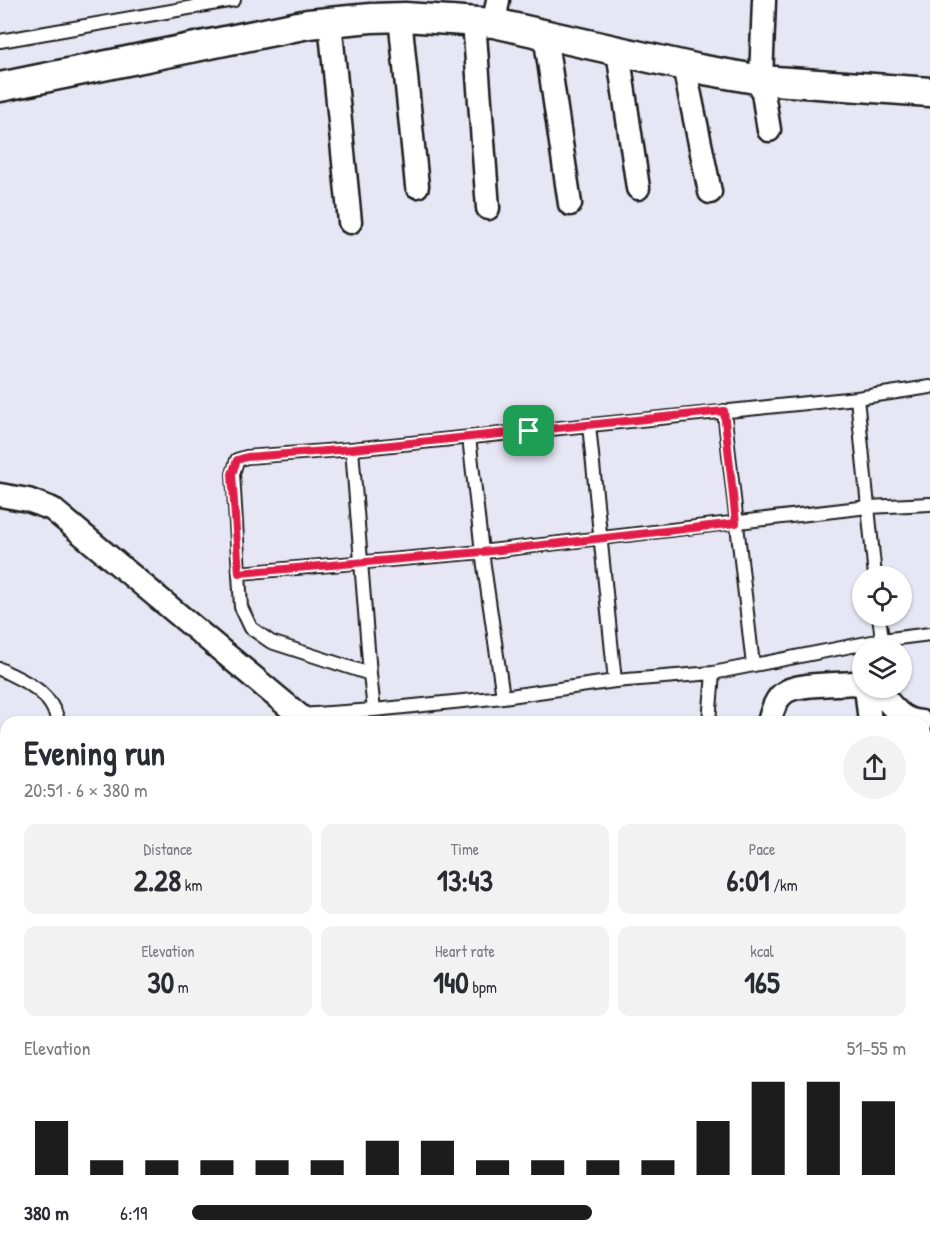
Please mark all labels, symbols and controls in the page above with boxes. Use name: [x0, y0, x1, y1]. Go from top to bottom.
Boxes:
pin: [503, 405, 554, 456]
icon: arrive: [512, 414, 545, 447]
map controls: [852, 566, 912, 698]
button: locate: [852, 566, 912, 626]
button: layers: [852, 638, 912, 698]
text: Evening run: [24, 731, 165, 775]
button: share: [843, 736, 906, 799]
text: 20:51 · 6 × 380 m: [24, 776, 148, 803]
text: Distance: [144, 838, 192, 860]
text: Time: [451, 838, 479, 860]
text: Pace: [749, 838, 775, 860]
text: 2.28: [134, 860, 181, 900]
text: 13:43: [437, 860, 493, 900]
text: 6:01: [726, 860, 770, 900]
text: km: [181, 874, 202, 896]
text: /km: [770, 874, 798, 896]
text: Elevation: [141, 940, 195, 962]
text: Heart rate: [435, 940, 495, 962]
text: kcal: [750, 940, 774, 962]
text: 30: [147, 962, 174, 1002]
text: 140: [433, 962, 469, 1002]
text: 165: [744, 962, 780, 1002]
text: m: [174, 976, 189, 998]
text: bpm: [469, 976, 497, 998]
text: Elevation: [24, 1034, 90, 1061]
text: 51–55 m: [847, 1034, 906, 1061]
text: 380 m: [24, 1199, 69, 1226]
text: 6:19: [120, 1199, 147, 1226]

